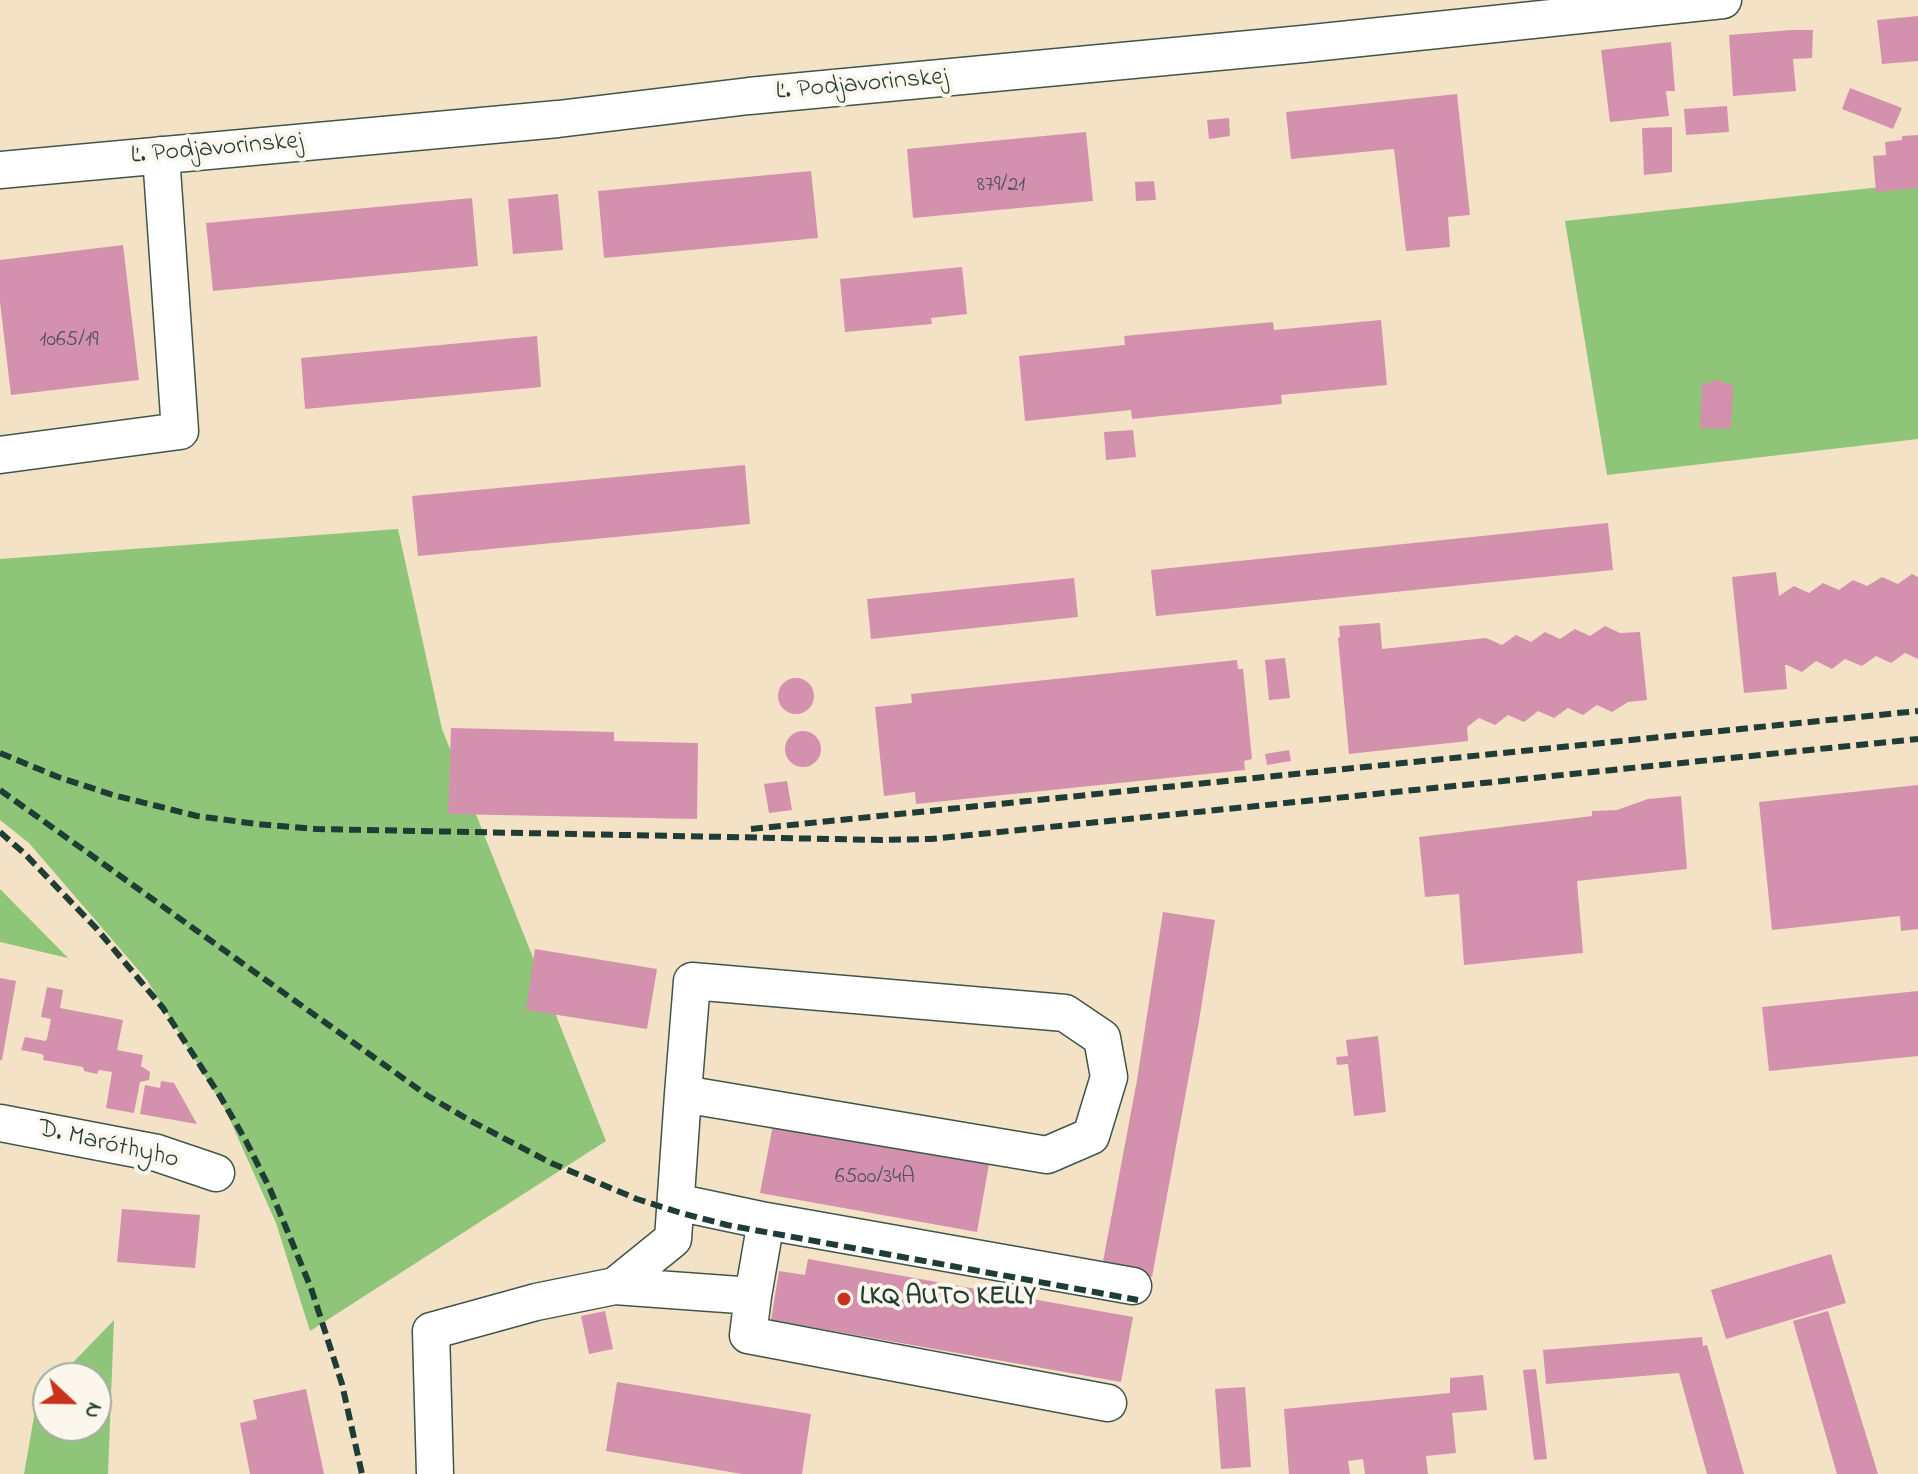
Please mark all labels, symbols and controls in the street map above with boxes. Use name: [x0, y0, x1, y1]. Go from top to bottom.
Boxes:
street label: Ľ. Podjavorinskej: [775, 63, 949, 109]
street label: Ľ. Podjavorinskej: [130, 127, 304, 173]
house number: 879/21: [977, 173, 1025, 199]
house number: 1065/19: [39, 328, 99, 354]
street label: D. Maróthyho: [34, 1115, 182, 1177]
house number: 6500/34A: [835, 1165, 915, 1191]
place label: LKQ AUTO KELLY: [860, 1283, 1036, 1315]
marker: LKQ AUTO KELLY: [835, 1290, 853, 1308]
north arrow: [32, 1362, 112, 1442]
text: N: [75, 1397, 110, 1423]

